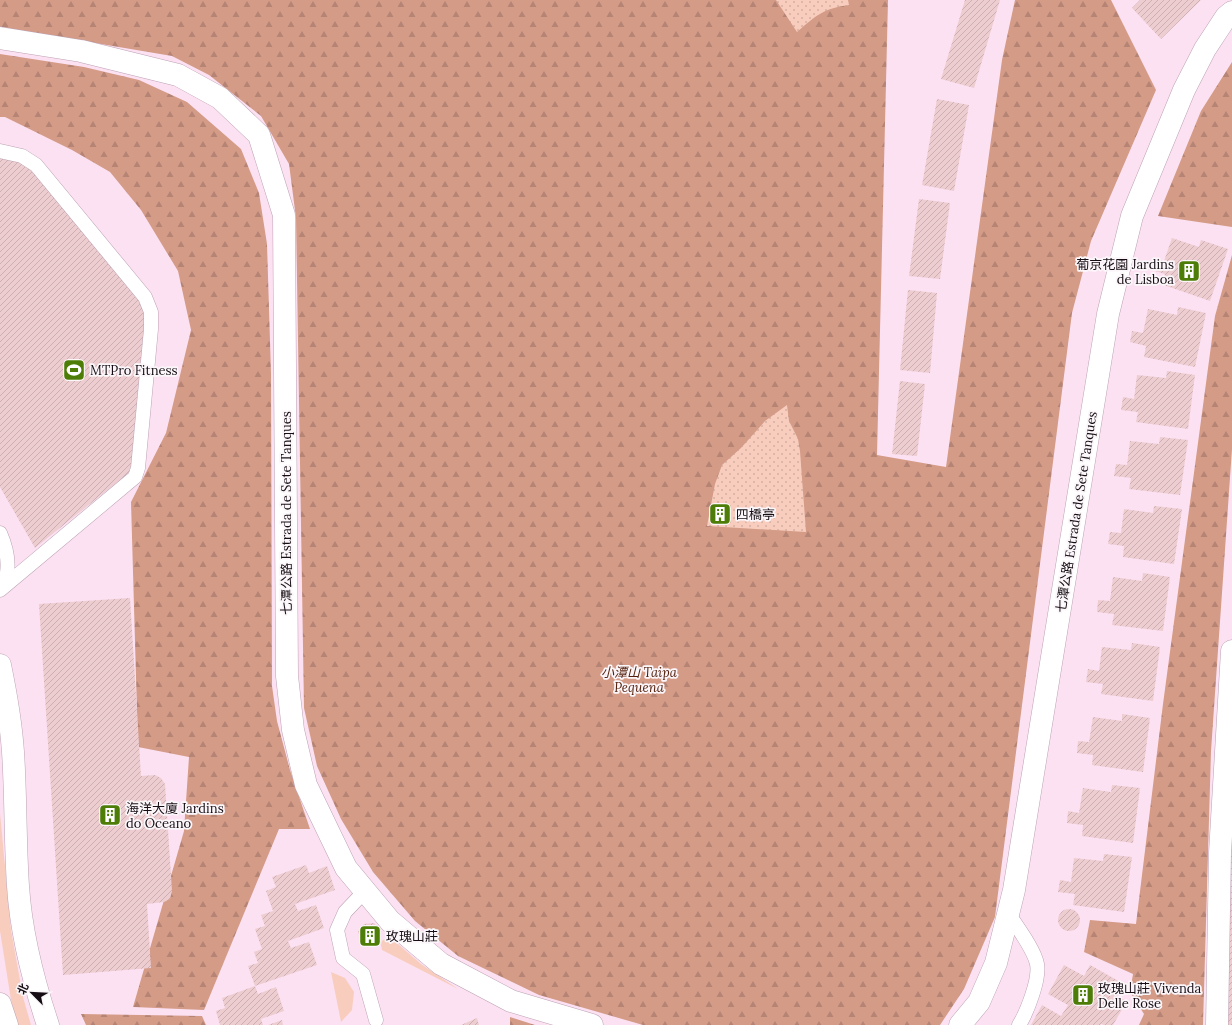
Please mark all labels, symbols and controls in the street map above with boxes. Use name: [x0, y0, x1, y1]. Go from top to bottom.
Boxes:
place label: 葡京花園 Jardins de Lisboa: [1076, 256, 1174, 288]
building icon: 葡京花園 Jardins de Lisboa: [1176, 258, 1202, 284]
sports icon: MTPro Fitness: [61, 357, 87, 383]
place label: MTPro Fitness: [90, 362, 178, 379]
street label: 七潭公路 Estrada de Sete Tanques: [1052, 410, 1101, 614]
street label: 七潭公路 Estrada de Sete Tanques: [278, 411, 295, 615]
building icon: 四橋亭: [707, 501, 733, 527]
place label: 四橋亭: [736, 506, 775, 523]
park label: 小潭山 Taipa Pequena: [601, 664, 678, 696]
place label: 海洋大廈 Jardins do Oceano: [126, 800, 224, 832]
building icon: 海洋大廈 Jardins do Oceano: [97, 802, 123, 828]
building icon: 玫瑰山莊: [357, 923, 383, 949]
place label: 玫瑰山莊: [386, 928, 438, 945]
north arrow: [12, 973, 52, 1013]
place label: 玫瑰山莊 Vivenda Delle Rose: [1098, 980, 1202, 1012]
text: 北: [14, 981, 31, 997]
building icon: 玫瑰山莊 Vivenda Delle Rose: [1070, 982, 1096, 1008]

